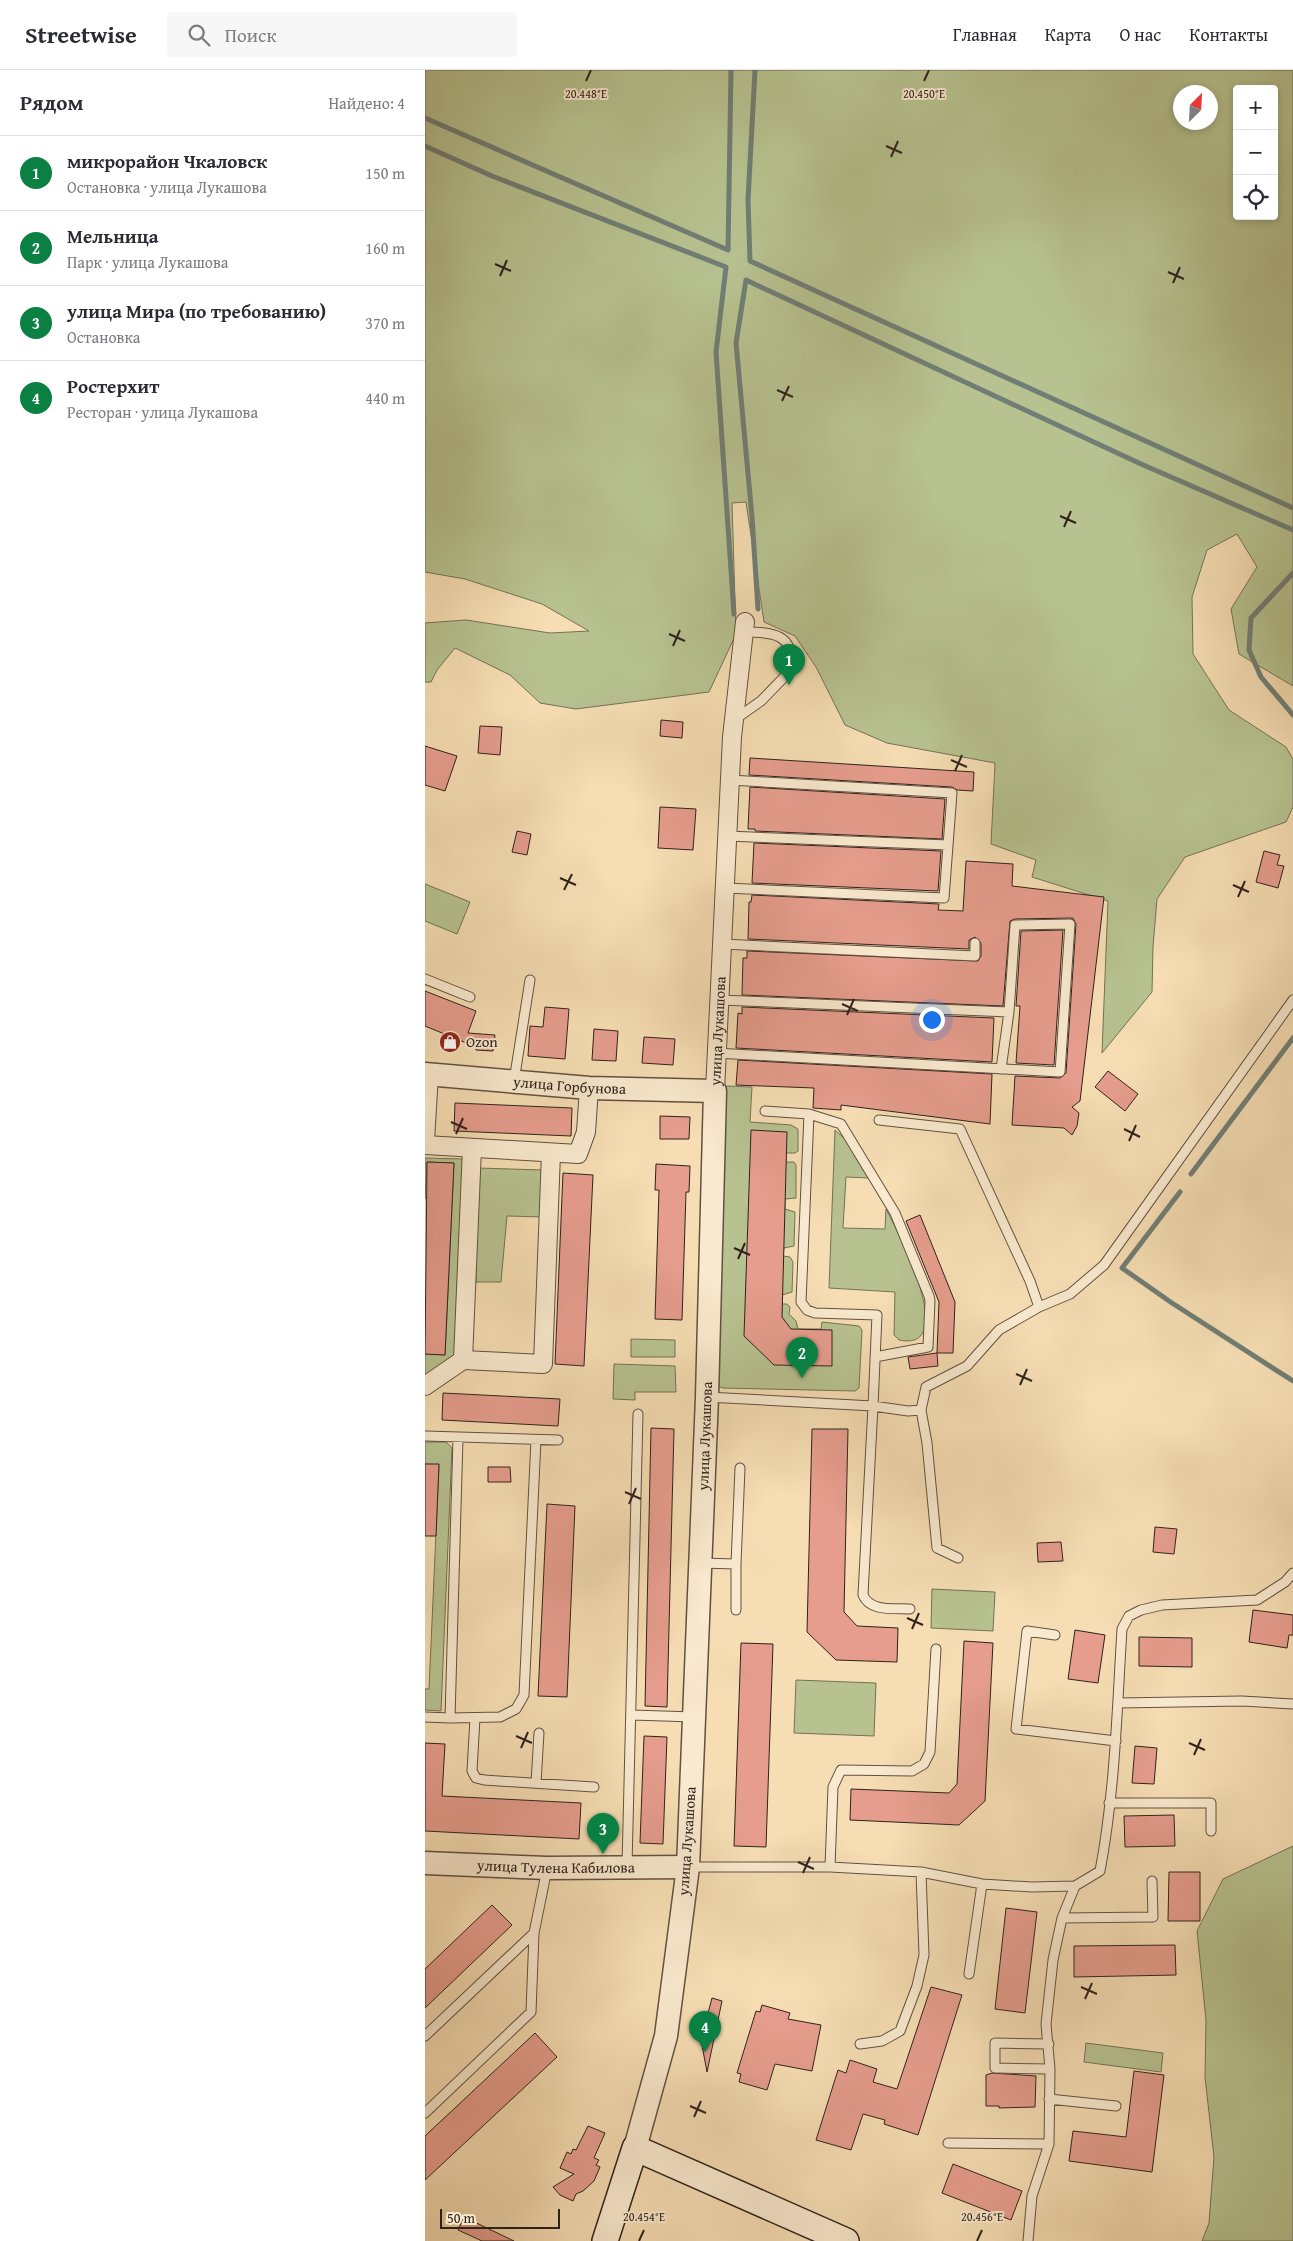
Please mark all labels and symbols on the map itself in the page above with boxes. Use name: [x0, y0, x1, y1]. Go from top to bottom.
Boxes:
text: 20.448°E: [565, 85, 607, 102]
text: 20.450°E: [903, 85, 945, 102]
north arrow: [1173, 85, 1218, 130]
pin: 1: [773, 644, 805, 685]
street label: улица Лукашова: [704, 975, 731, 1087]
your location: [919, 1007, 945, 1033]
shop icon: Ozon: [438, 1030, 462, 1054]
place label: Ozon: [466, 1031, 498, 1052]
street label: улица Горбунова: [511, 1070, 627, 1099]
pin: 2: [786, 1337, 818, 1378]
street label: улица Лукашова: [692, 1380, 717, 1492]
street label: улица Лукашова: [672, 1785, 701, 1897]
pin: 3: [587, 1813, 619, 1854]
street label: улица Тулена Кабилова: [476, 1854, 636, 1878]
pin: 4: [689, 2011, 721, 2052]
scale bar: [440, 2206, 560, 2229]
text: 20.454°E: [623, 2208, 665, 2225]
text: 20.456°E: [961, 2208, 1003, 2225]

